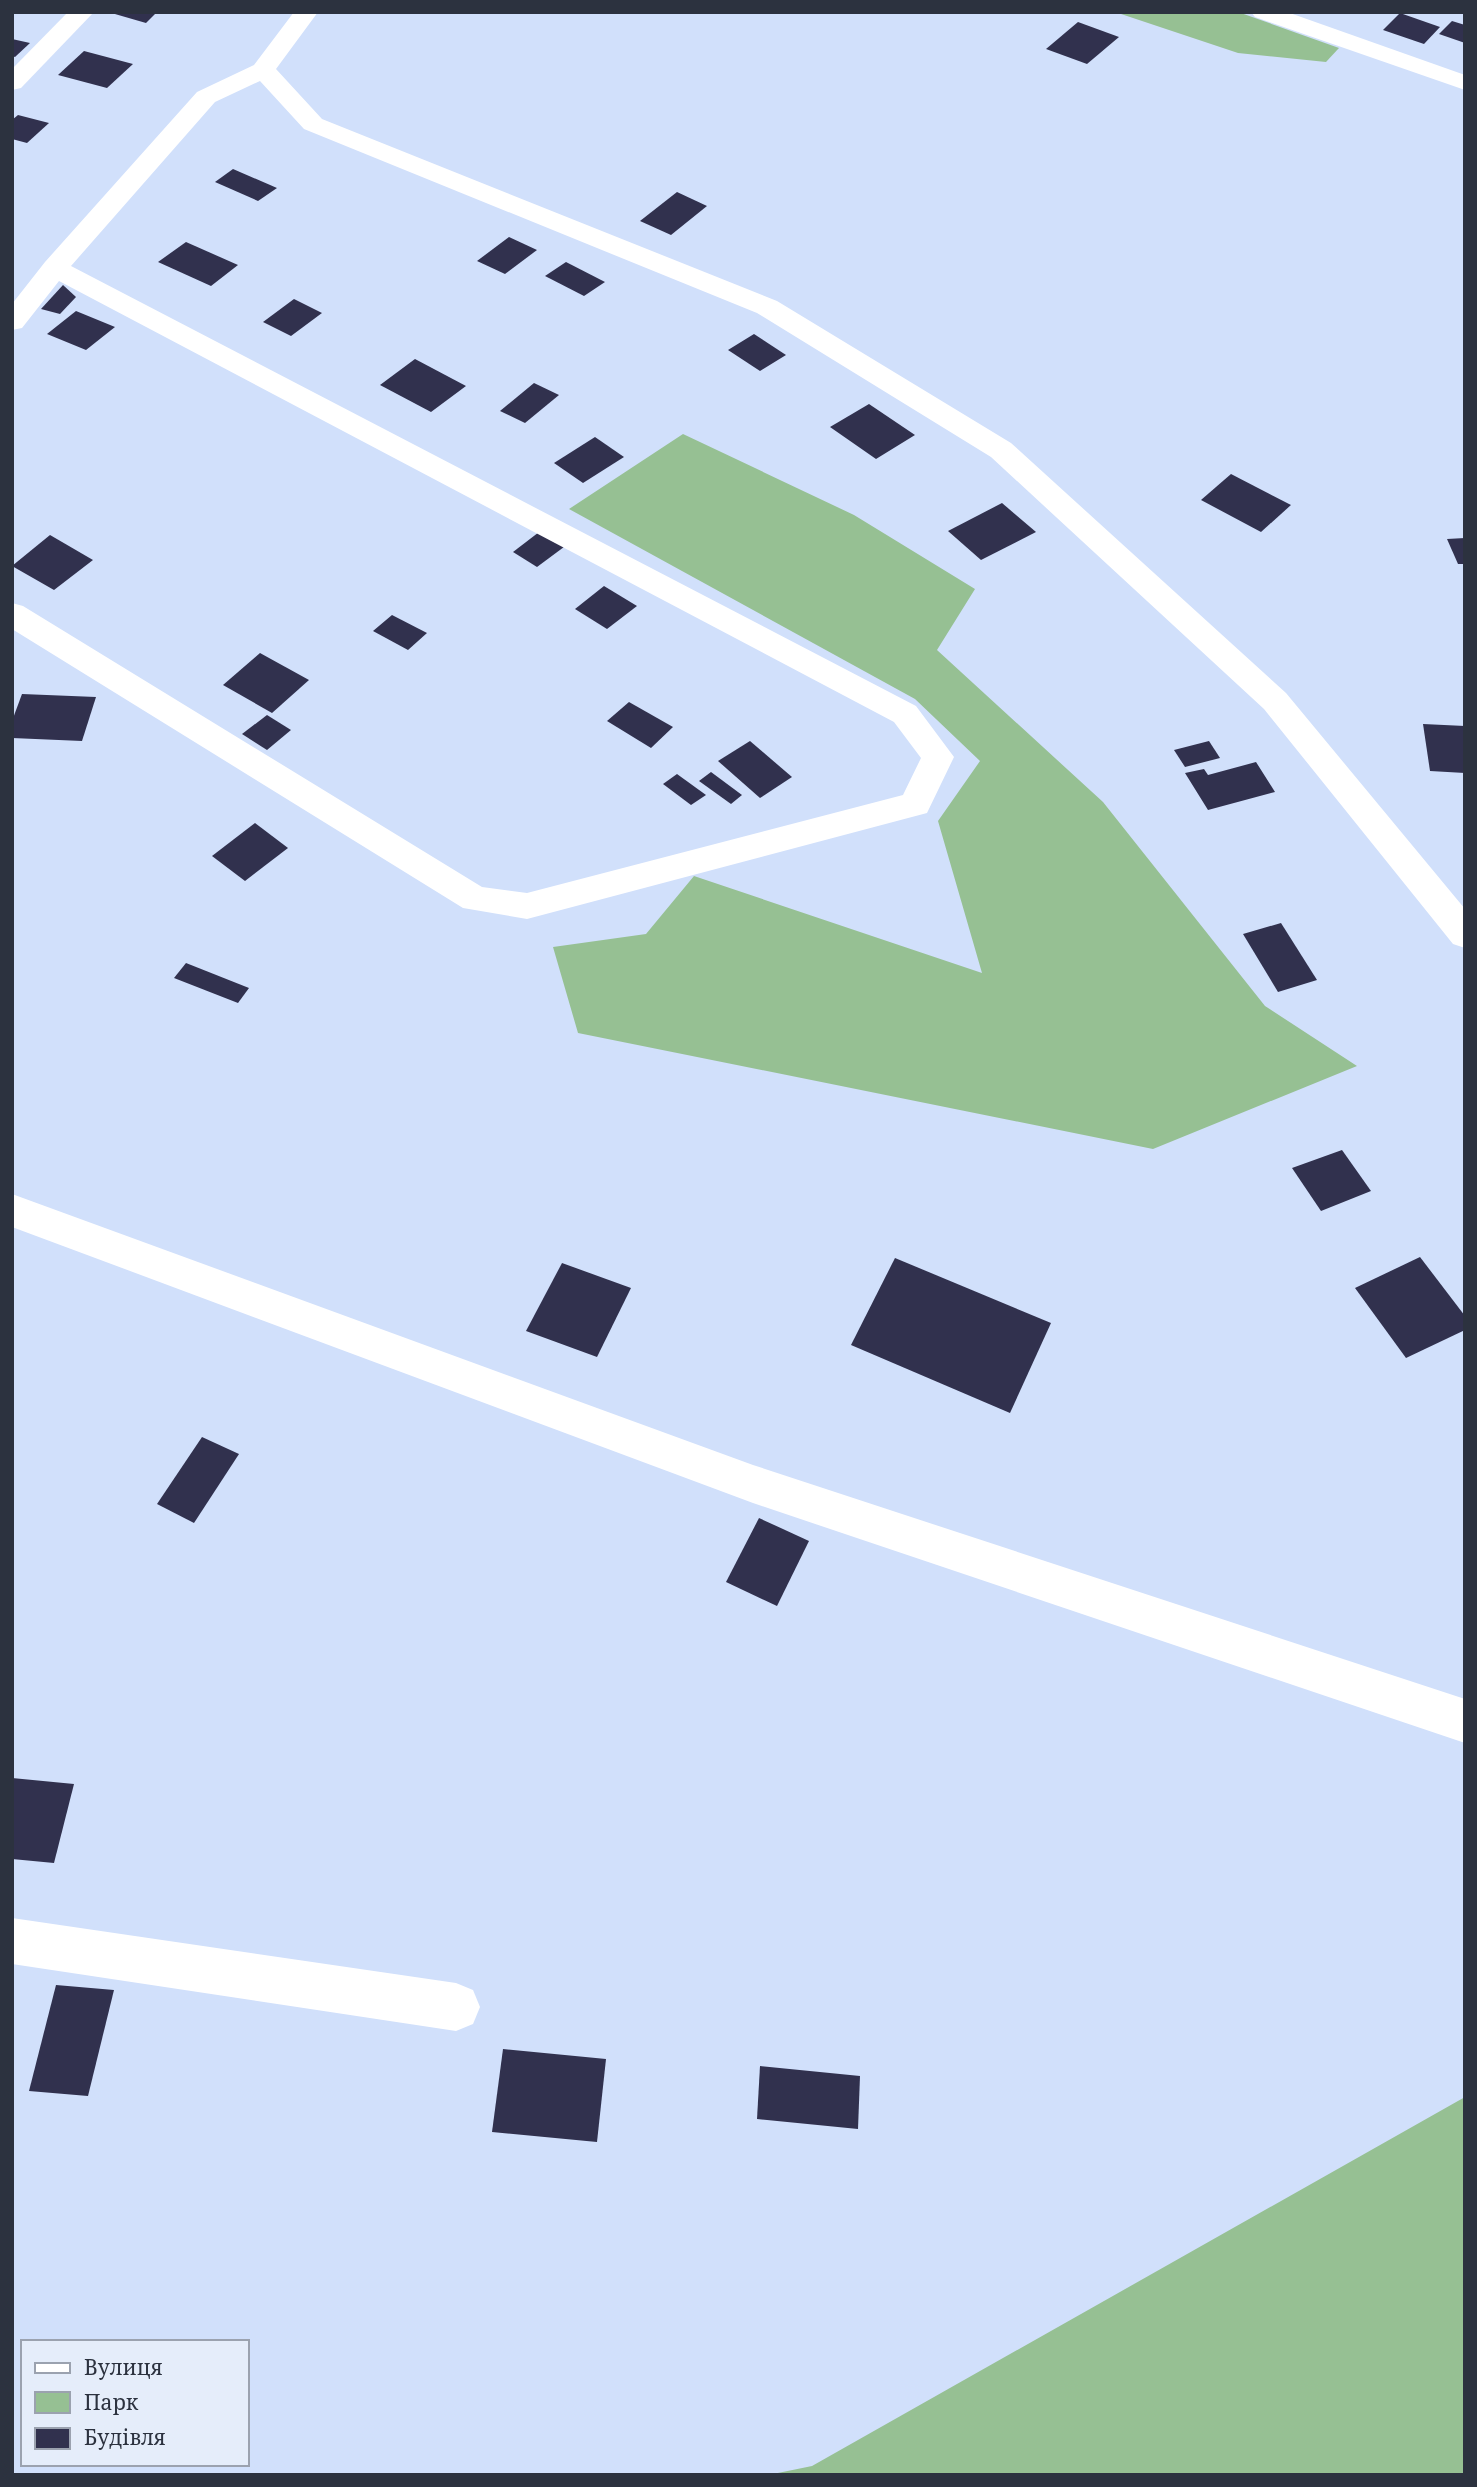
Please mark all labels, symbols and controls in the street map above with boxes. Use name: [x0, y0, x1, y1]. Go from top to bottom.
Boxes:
legend: [21, 2340, 248, 2466]
text: Вулиця: [84, 2353, 163, 2381]
text: Парк: [84, 2388, 139, 2416]
text: Будівля: [84, 2423, 166, 2451]

